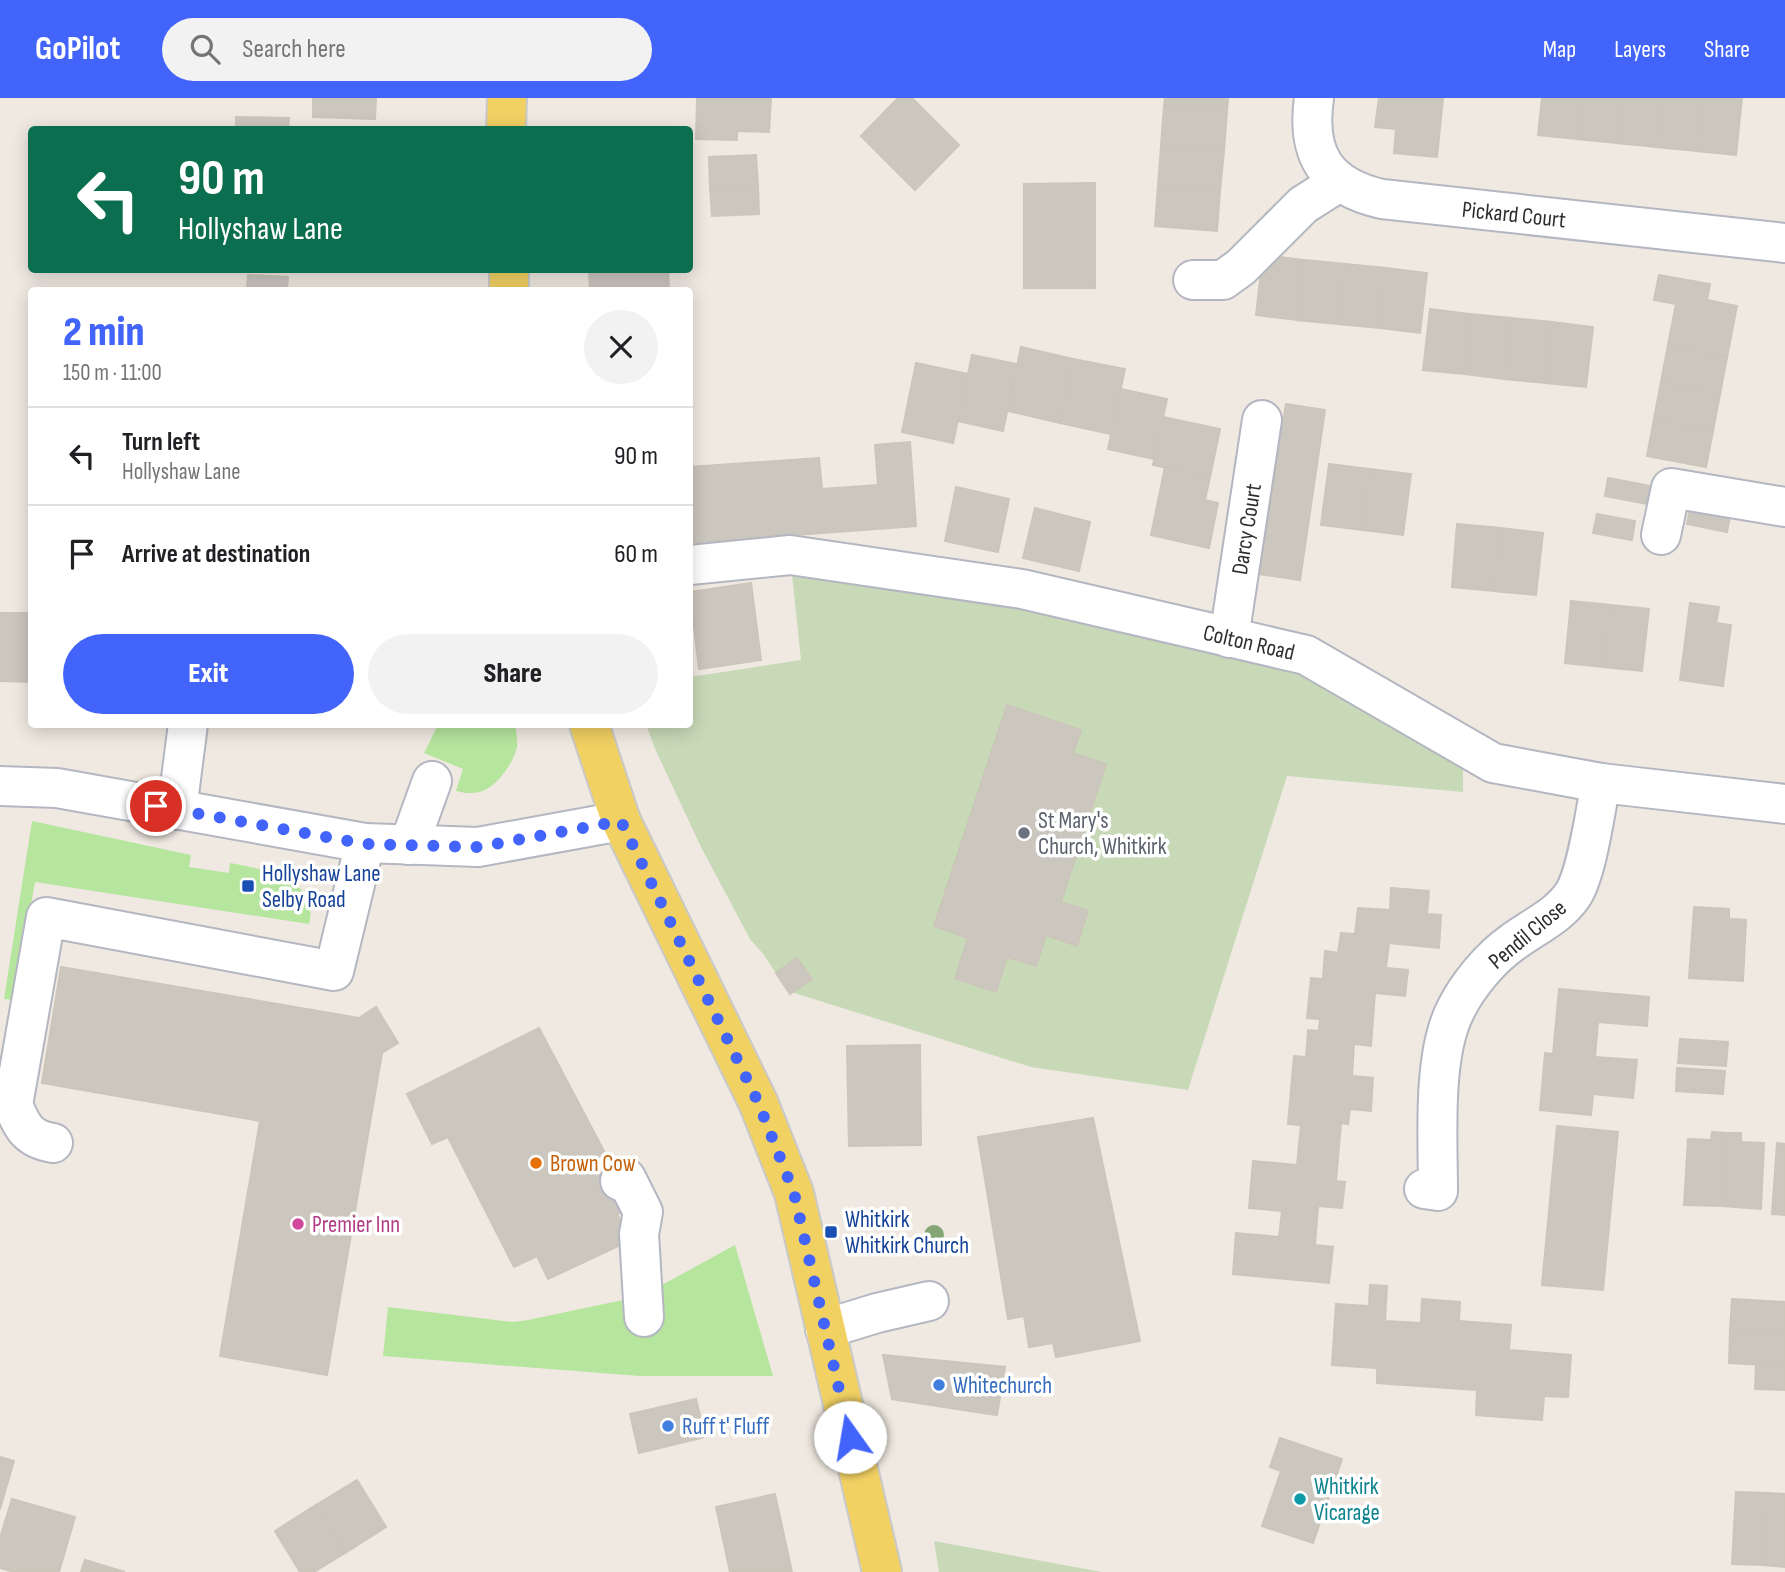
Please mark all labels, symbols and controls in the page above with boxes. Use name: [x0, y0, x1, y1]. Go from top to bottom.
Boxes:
search box: [162, 18, 652, 81]
text: GoPilot: [35, 29, 120, 69]
icon: search: [186, 30, 224, 68]
text: Search here: [242, 34, 346, 65]
text: Map: [1543, 35, 1576, 64]
text: Layers: [1614, 35, 1666, 64]
text: Share: [1704, 35, 1750, 64]
text: 90 m: [178, 150, 265, 209]
icon: left: [63, 154, 154, 245]
street label: Pickard Court: [1461, 196, 1567, 234]
text: Hollyshaw Lane: [178, 210, 343, 249]
text: 2 min: [63, 307, 144, 358]
button: close: [584, 310, 658, 384]
text: 150 m · 11:00: [63, 359, 162, 387]
text: Turn left: [122, 427, 200, 458]
icon: left: [63, 437, 101, 475]
text: 90 m: [614, 441, 658, 472]
text: Hollyshaw Lane: [122, 458, 241, 486]
street label: Darcy Court: [1226, 482, 1268, 577]
icon: arrive: [63, 535, 101, 573]
text: Arrive at destination: [122, 539, 310, 570]
text: 60 m: [614, 539, 658, 570]
street label: Colton Road: [1200, 619, 1297, 667]
button: Exit: [63, 634, 354, 714]
button: Share: [368, 634, 658, 714]
pin: [126, 776, 186, 836]
icon: arrive: [137, 787, 175, 825]
place label: St Mary's Church, Whitkirk: [1038, 807, 1167, 861]
marker: St Mary's Church, Whitkirk: [1016, 825, 1032, 841]
place label: Hollyshaw Lane Selby Road: [262, 860, 381, 914]
marker: Hollyshaw Lane Selby Road: [240, 878, 256, 894]
street label: Pendil Close: [1483, 894, 1572, 975]
place label: Brown Cow: [550, 1150, 636, 1178]
marker: Brown Cow: [528, 1155, 544, 1171]
place label: Whitkirk Whitkirk Church: [845, 1206, 969, 1260]
place label: Premier Inn: [312, 1211, 400, 1239]
marker: Premier Inn: [290, 1216, 306, 1232]
marker: Whitkirk Whitkirk Church: [823, 1224, 839, 1240]
place label: Whitechurch: [953, 1372, 1052, 1400]
marker: Whitechurch: [931, 1377, 947, 1393]
position arrow: [813, 1400, 887, 1474]
place label: Ruff t' Fluff: [682, 1413, 770, 1441]
marker: Ruff t' Fluff: [660, 1418, 676, 1434]
place label: Whitkirk Vicarage: [1314, 1473, 1380, 1527]
marker: Whitkirk Vicarage: [1292, 1491, 1308, 1507]

